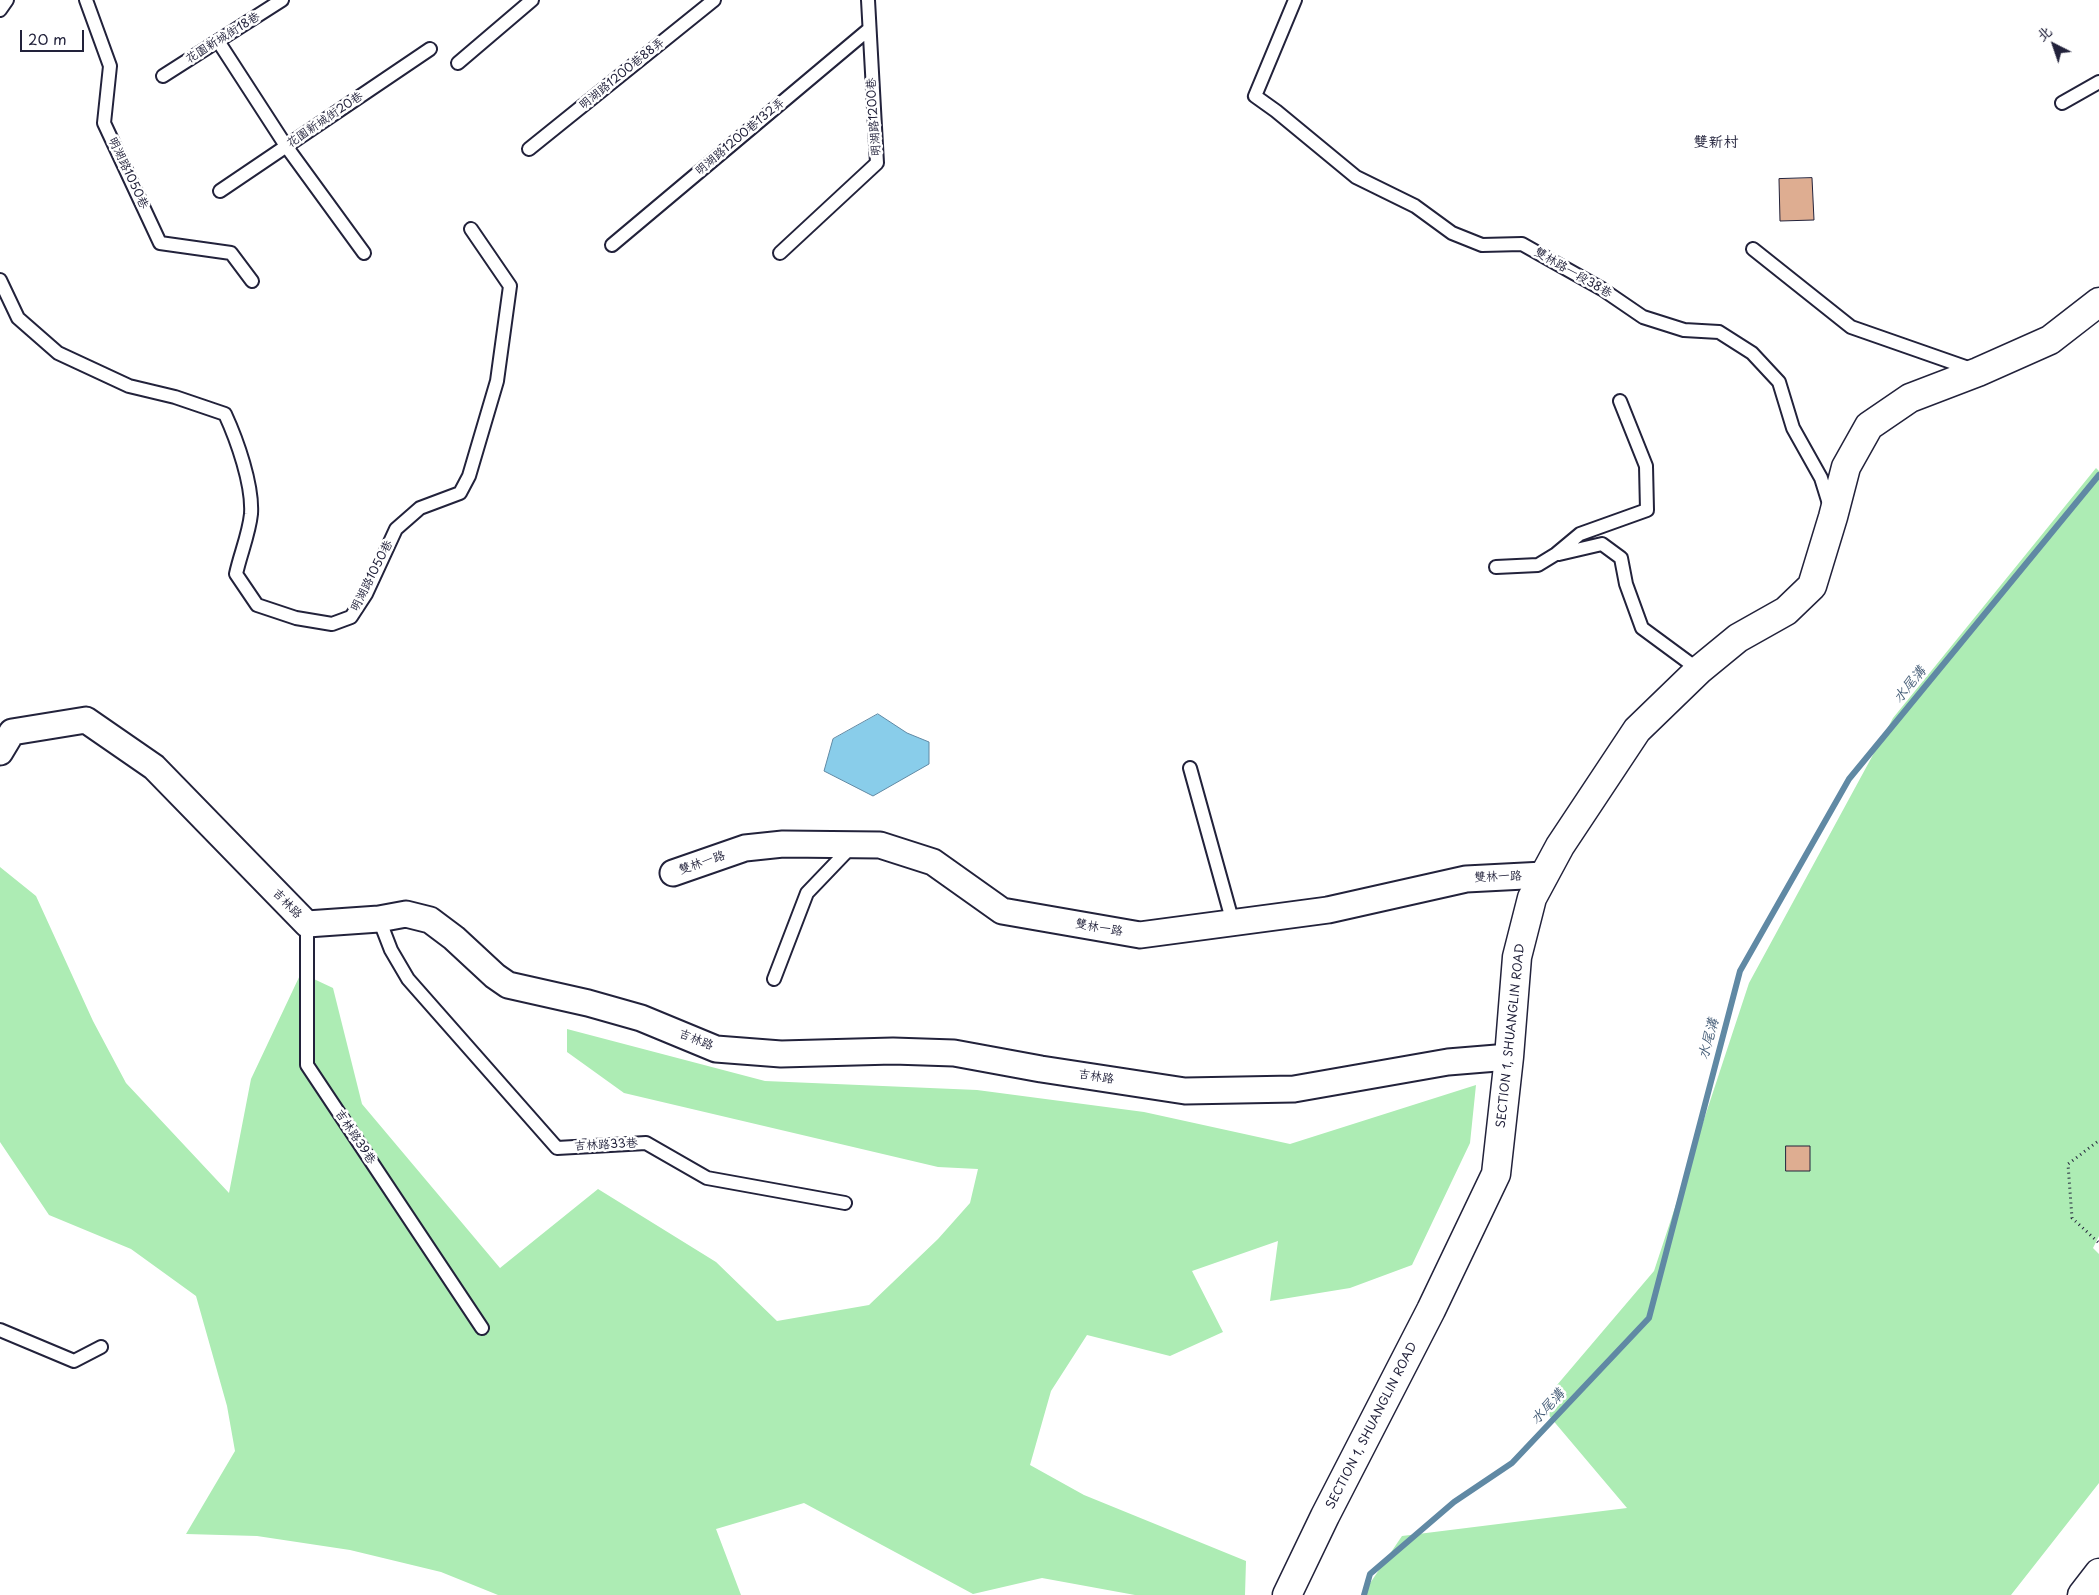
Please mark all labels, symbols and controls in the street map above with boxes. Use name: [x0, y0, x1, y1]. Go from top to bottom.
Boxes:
street label: 花園新城街18巷: [183, 9, 263, 67]
scale bar: [22, 20, 86, 52]
north arrow: [2029, 20, 2079, 70]
text: 北: [2032, 21, 2056, 46]
text: 20 m: [28, 27, 67, 50]
street label: 明湖路1200巷88弄: [576, 35, 668, 113]
street label: 明湖路1200巷: [864, 77, 884, 157]
street label: 花園新城街20巷: [284, 89, 366, 151]
street label: 明湖路1200巷132弄: [692, 95, 788, 179]
district label: 雙新村: [1694, 134, 1738, 152]
street label: 明湖路1050巷: [105, 135, 151, 211]
street label: 雙林路一段38巷: [1532, 245, 1614, 301]
street label: 明湖路1050巷: [348, 538, 396, 614]
water label: 水尾溝: [1890, 663, 1930, 707]
street label: 雙林一路: [677, 848, 727, 878]
street label: 雙林一路: [1474, 869, 1522, 885]
street label: 吉林路: [269, 886, 305, 922]
street label: 雙林一路: [1074, 917, 1124, 939]
street label: SECTION 1, SHUANGLIN ROAD: [1494, 943, 1528, 1129]
water label: 水尾溝: [1695, 1017, 1723, 1061]
street label: 吉林路: [677, 1027, 715, 1053]
street label: 吉林路: [1077, 1067, 1115, 1087]
street label: 吉林路39巷: [332, 1107, 378, 1167]
street label: 吉林路33巷: [574, 1136, 638, 1154]
street label: SECTION 1, SHUANGLIN ROAD: [1323, 1340, 1421, 1512]
water label: 水尾溝: [1528, 1386, 1568, 1428]

